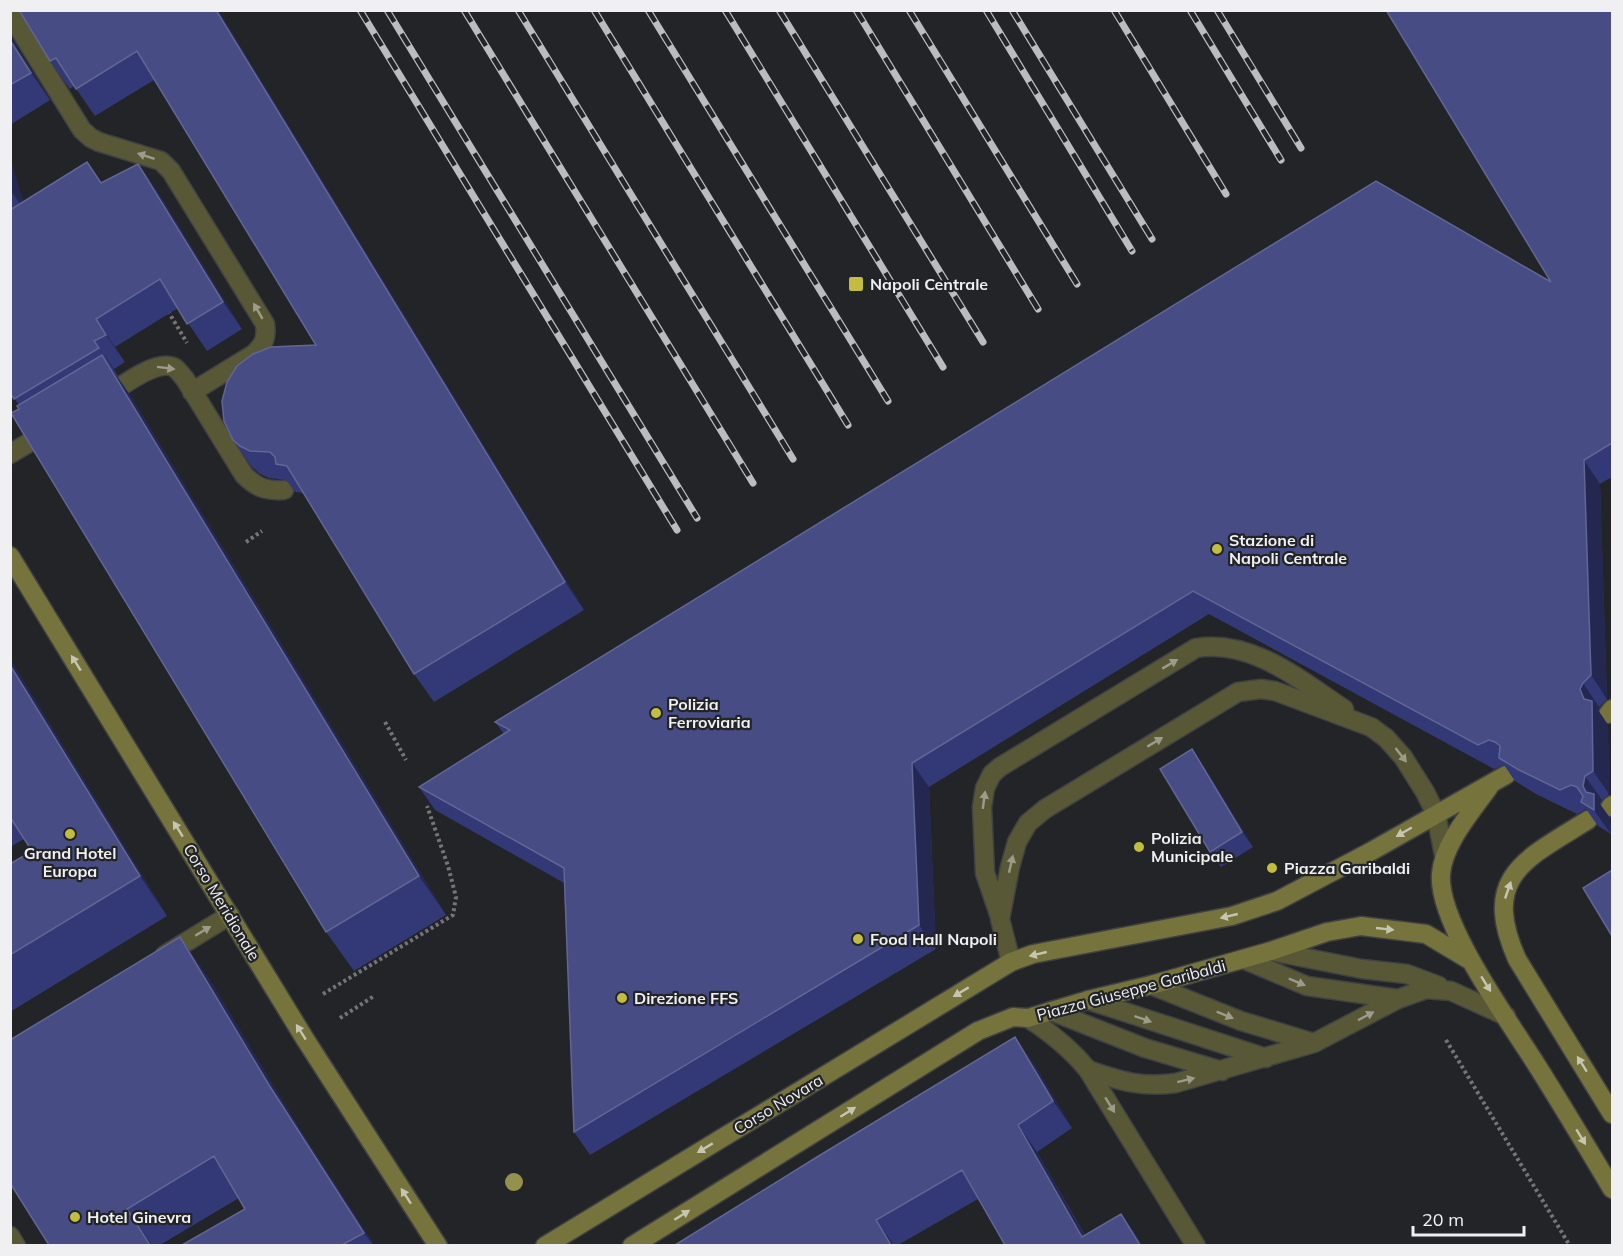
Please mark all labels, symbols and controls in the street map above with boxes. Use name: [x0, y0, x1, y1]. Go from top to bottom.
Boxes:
one-way arrow: [137, 151, 155, 161]
place label: Napoli Centrale: [870, 274, 988, 294]
marker: Napoli Centrale: [847, 275, 865, 293]
one-way arrow: [253, 302, 263, 319]
one-way arrow: [157, 363, 176, 372]
place label: Stazione di Napoli Centrale: [1229, 530, 1347, 568]
marker: Stazione di Napoli Centrale: [1210, 542, 1224, 556]
one-way arrow: [70, 655, 81, 671]
one-way arrow: [1162, 659, 1178, 670]
place label: Polizia Ferroviaria: [668, 694, 751, 732]
marker: Polizia Ferroviaria: [649, 706, 663, 720]
one-way arrow: [1147, 737, 1163, 748]
one-way arrow: [1394, 748, 1406, 763]
one-way arrow: [979, 790, 988, 809]
one-way arrow: [172, 821, 183, 837]
marker: Grand Hotel Europa: [63, 827, 77, 841]
one-way arrow: [1395, 827, 1412, 837]
place label: Polizia Municipale: [1151, 828, 1234, 866]
street label: Corso Meridionale: [179, 840, 265, 964]
marker: Polizia Municipale: [1132, 840, 1146, 854]
place label: Grand Hotel Europa: [24, 843, 116, 881]
one-way arrow: [1007, 854, 1016, 873]
place label: Piazza Garibaldi: [1284, 858, 1410, 878]
marker: Piazza Garibaldi: [1265, 861, 1279, 875]
one-way arrow: [1504, 881, 1514, 899]
one-way arrow: [1219, 912, 1238, 921]
one-way arrow: [1375, 924, 1394, 934]
one-way arrow: [195, 926, 211, 937]
place label: Food Hall Napoli: [870, 929, 997, 949]
marker: Food Hall Napoli: [851, 932, 865, 946]
one-way arrow: [1028, 950, 1047, 959]
street label: Piazza Giuseppe Garibaldi: [1034, 955, 1228, 1025]
one-way arrow: [1480, 976, 1491, 992]
one-way arrow: [1288, 977, 1306, 987]
one-way arrow: [953, 987, 969, 998]
place label: Direzione FFS: [634, 988, 738, 1008]
marker: Direzione FFS: [615, 991, 629, 1005]
one-way arrow: [1216, 1011, 1234, 1020]
one-way arrow: [1358, 1011, 1375, 1021]
one-way arrow: [1134, 1014, 1152, 1024]
one-way arrow: [295, 1024, 306, 1040]
one-way arrow: [1576, 1056, 1587, 1072]
street label: Corso Novara: [730, 1069, 826, 1139]
one-way arrow: [1177, 1075, 1195, 1085]
one-way arrow: [1104, 1097, 1115, 1114]
one-way arrow: [840, 1107, 856, 1118]
one-way arrow: [1575, 1129, 1586, 1145]
one-way arrow: [697, 1143, 713, 1154]
one-way arrow: [401, 1188, 412, 1205]
scale bar: [1413, 1199, 1524, 1237]
place label: Hotel Ginevra: [87, 1207, 191, 1227]
text: 20 m: [1422, 1208, 1464, 1231]
one-way arrow: [674, 1209, 690, 1220]
marker: Hotel Ginevra: [68, 1210, 82, 1224]

